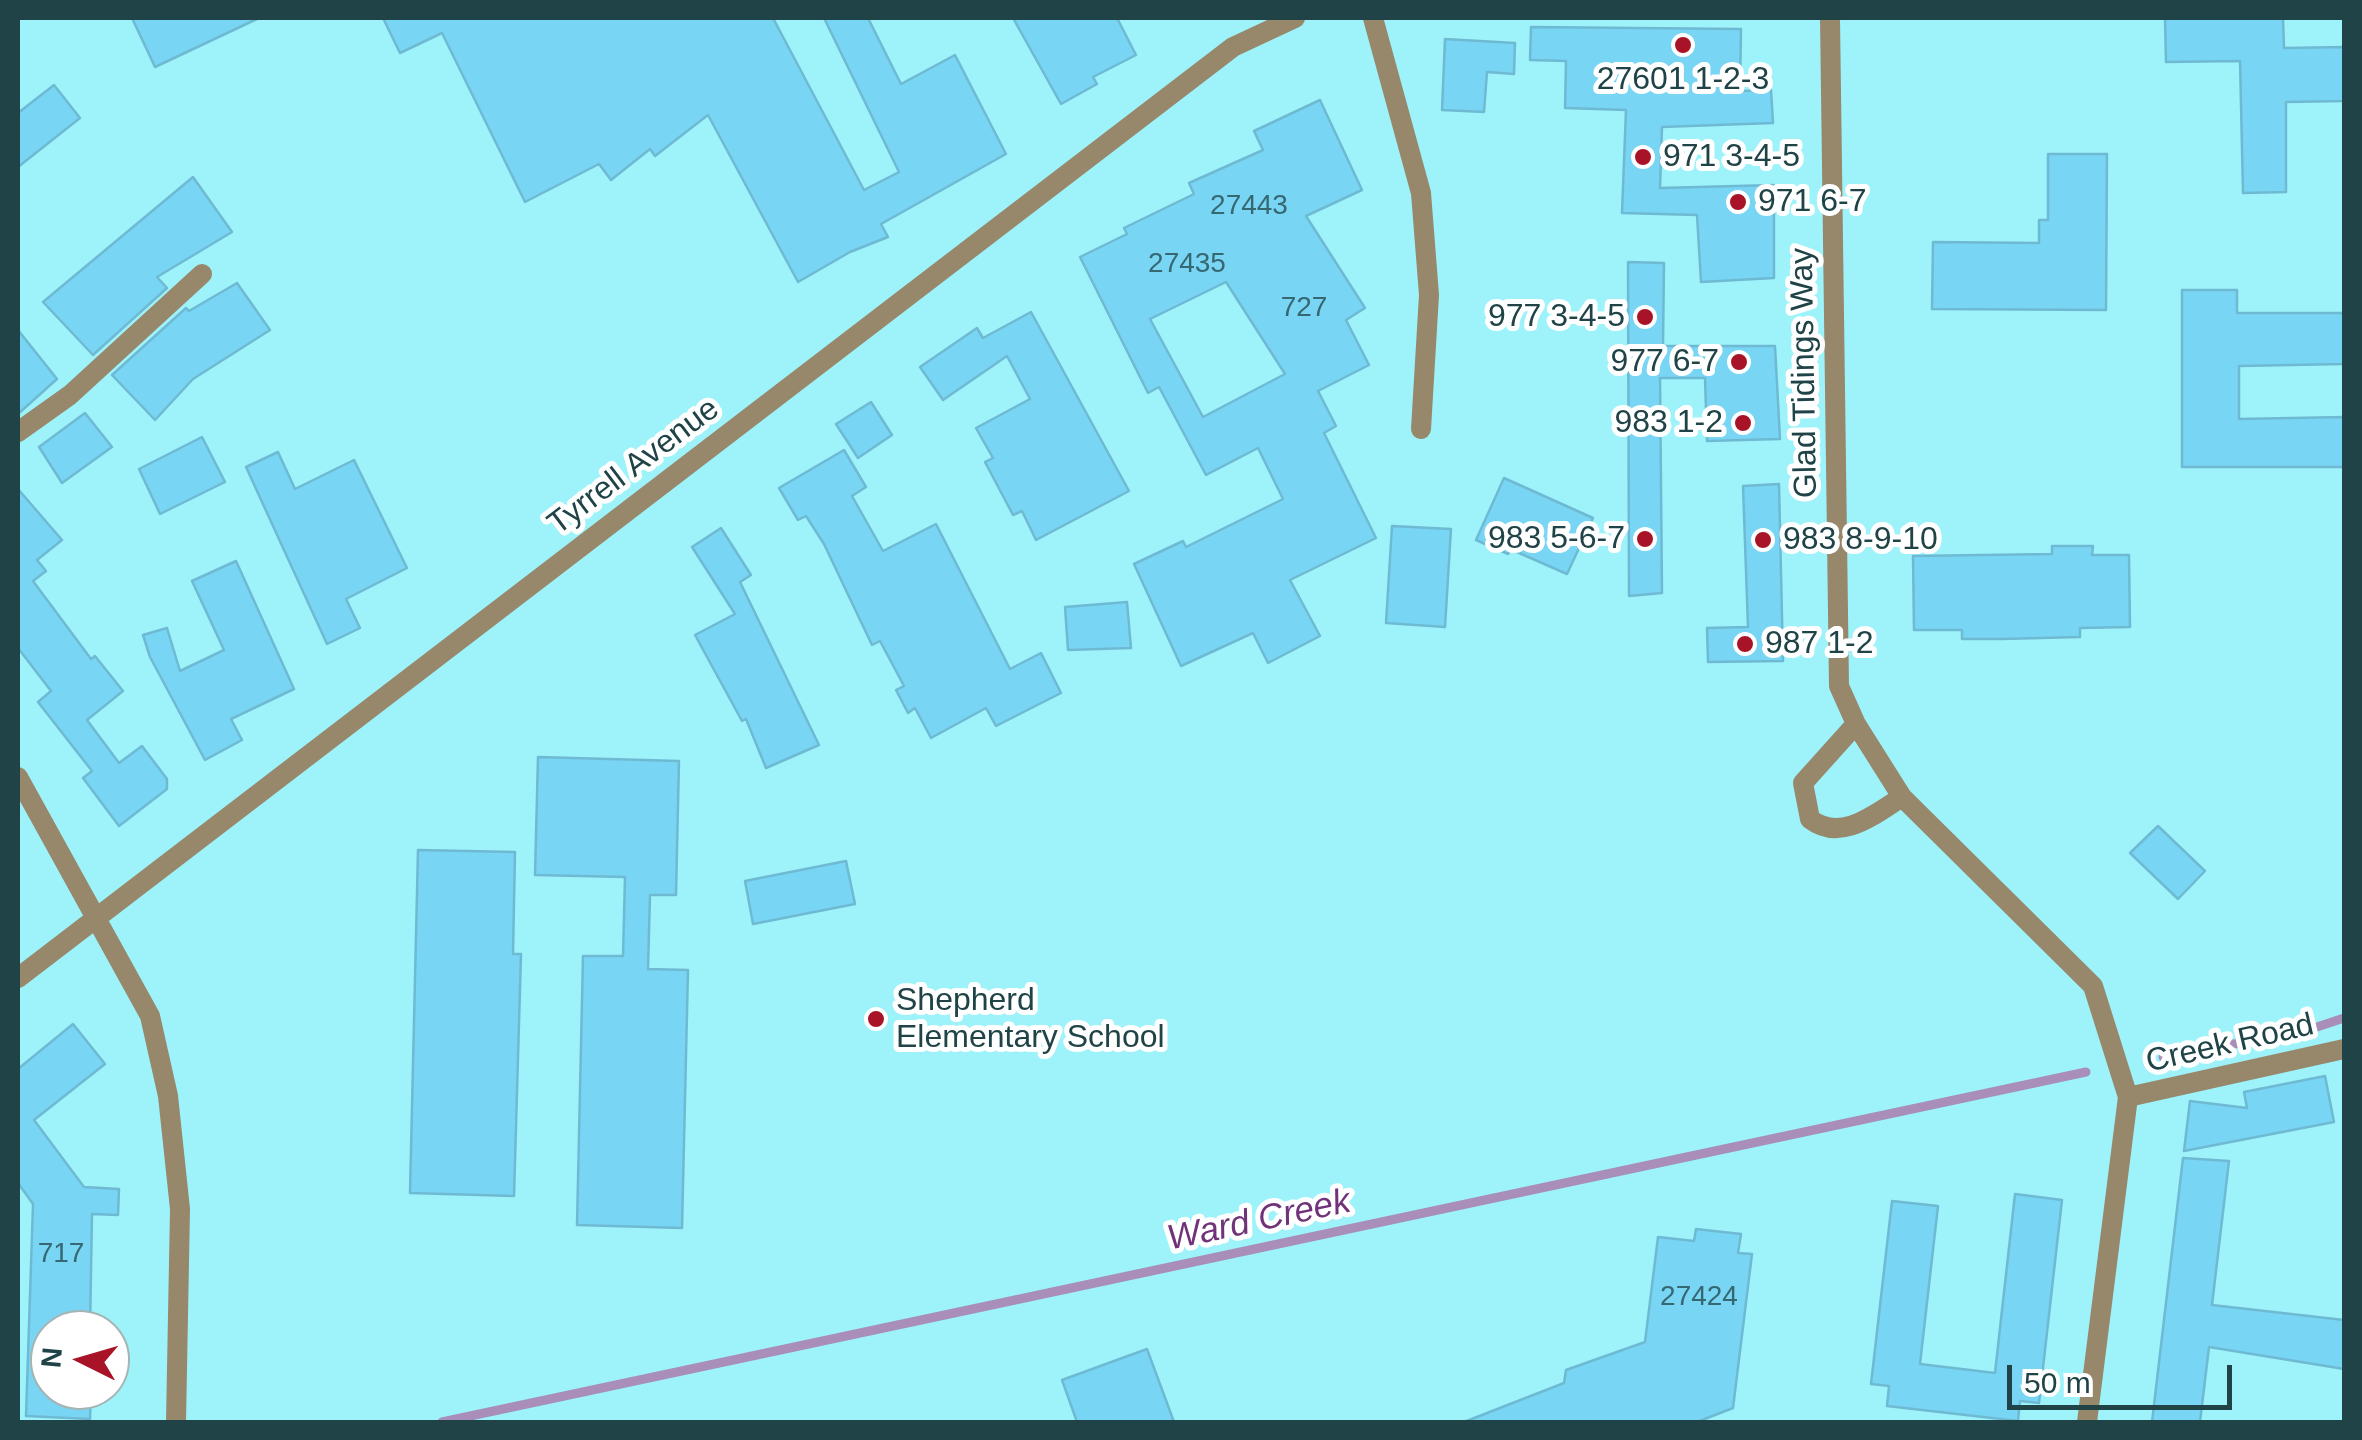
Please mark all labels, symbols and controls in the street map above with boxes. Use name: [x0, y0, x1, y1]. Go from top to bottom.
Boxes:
marker: 27601 1-2-3: [1672, 34, 1694, 56]
place label: 27601 1-2-3: [1597, 61, 1769, 99]
place label: 971 3-4-5: [1663, 138, 1800, 176]
marker: 971 3-4-5: [1632, 146, 1654, 168]
place label: 971 6-7: [1758, 183, 1867, 221]
house number: 27443: [1210, 189, 1288, 223]
marker: 971 6-7: [1727, 191, 1749, 213]
house number: 27435: [1148, 247, 1226, 281]
street label: Glad Tidings Way: [1784, 248, 1826, 498]
house number: 727: [1281, 291, 1327, 325]
place label: 977 3-4-5: [1488, 298, 1625, 336]
marker: 977 3-4-5: [1634, 306, 1656, 328]
place label: 977 6-7: [1610, 343, 1719, 381]
marker: 977 6-7: [1728, 351, 1750, 373]
street label: Tyrrell Avenue: [541, 390, 727, 544]
place label: 983 1-2: [1614, 404, 1723, 442]
marker: 983 1-2: [1732, 412, 1754, 434]
place label: 983 5-6-7: [1488, 520, 1625, 558]
place label: 983 8-9-10: [1783, 521, 1938, 559]
marker: 983 5-6-7: [1634, 528, 1656, 550]
marker: 983 8-9-10: [1752, 529, 1774, 551]
place label: 987 1-2: [1765, 625, 1874, 663]
marker: 987 1-2: [1734, 633, 1756, 655]
place label: Shepherd Elementary School: [896, 982, 1165, 1057]
street label: Creek Road: [2142, 1006, 2318, 1082]
marker: Shepherd Elementary School: [865, 1008, 887, 1030]
water label: Ward Creek: [1164, 1181, 1354, 1261]
house number: 717: [38, 1237, 84, 1271]
house number: 27424: [1660, 1280, 1738, 1314]
north arrow: [30, 1310, 130, 1410]
scale bar: [2012, 1345, 2237, 1407]
text: N: [35, 1346, 68, 1369]
text: 50 m: [2024, 1366, 2091, 1399]

